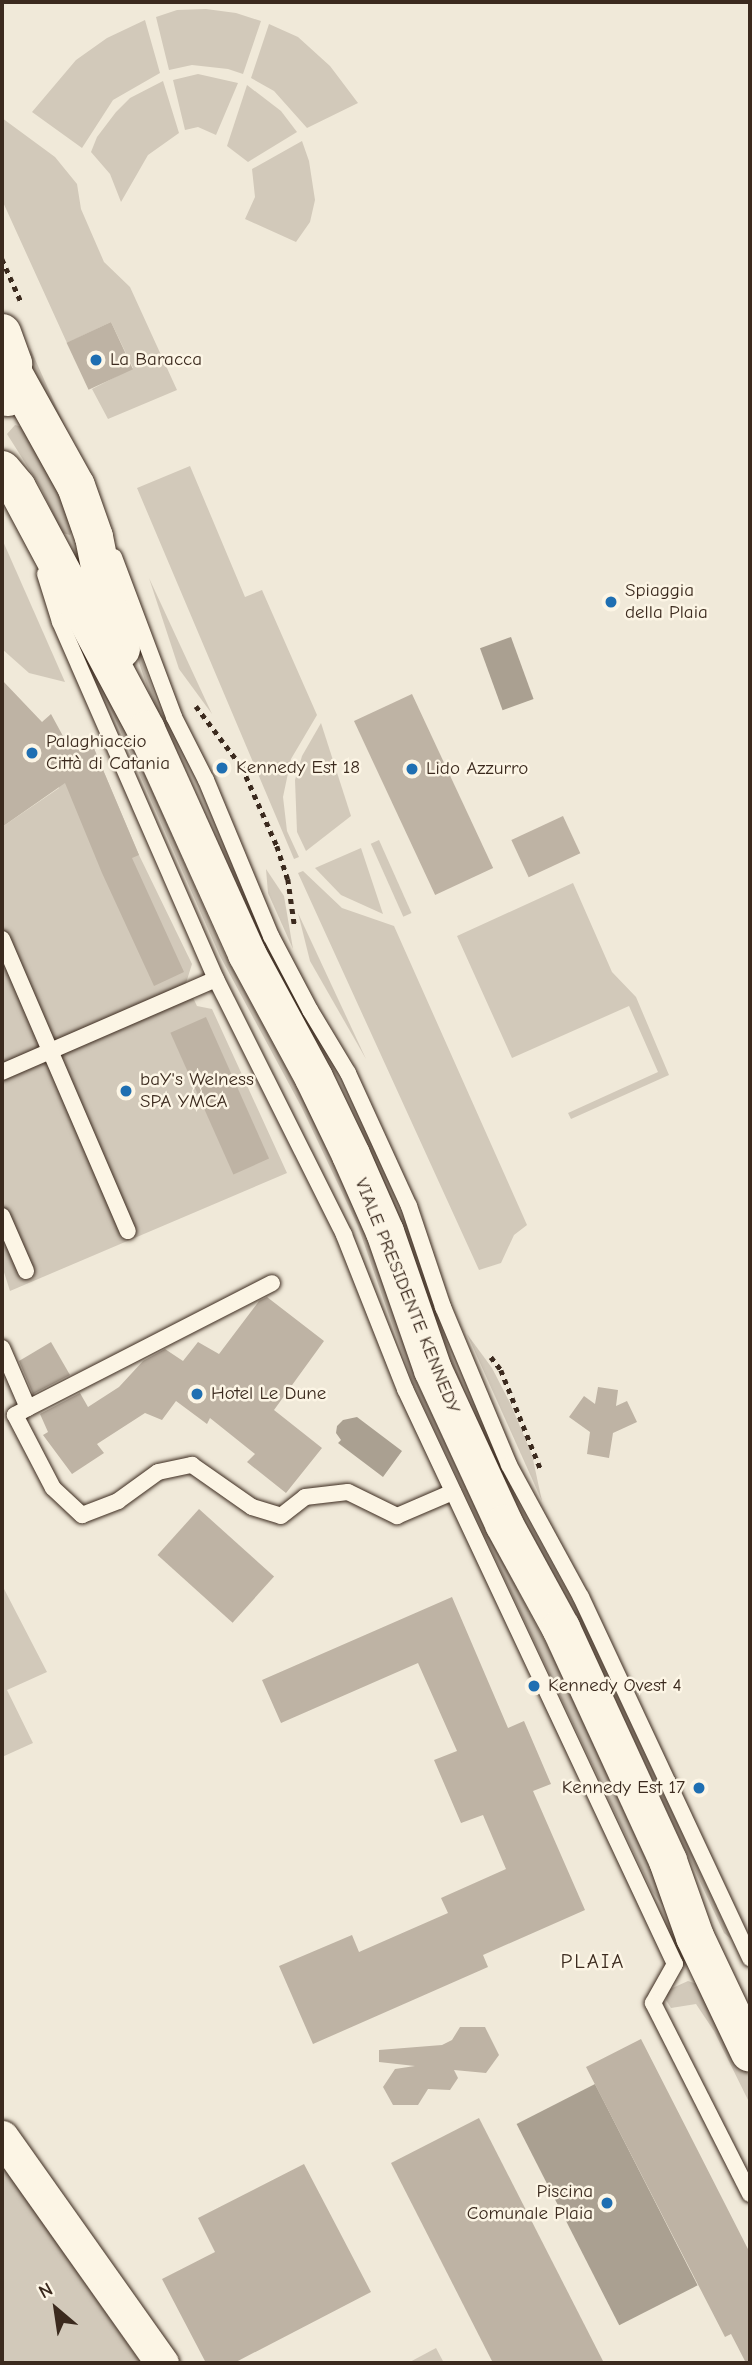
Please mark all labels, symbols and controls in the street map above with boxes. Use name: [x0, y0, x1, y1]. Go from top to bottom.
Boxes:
place label: La Baracca: [110, 349, 202, 371]
marker: La Baracca: [88, 352, 104, 368]
place label: Spiaggia della Plaia: [625, 580, 708, 624]
marker: Spiaggia della Plaia: [603, 594, 619, 610]
place label: Palaghiaccio Città di Catania: [46, 731, 170, 775]
marker: Palaghiaccio Città di Catania: [24, 745, 40, 761]
place label: Kennedy Est 18: [236, 757, 360, 779]
place label: Lido Azzurro: [426, 758, 528, 780]
marker: Kennedy Est 18: [214, 760, 230, 776]
marker: Lido Azzurro: [404, 761, 420, 777]
place label: baY's Welness SPA YMCA: [140, 1069, 254, 1113]
marker: baY's Welness SPA YMCA: [118, 1083, 134, 1099]
street label: VIALE PRESIDENTE KENNEDY: [349, 1175, 465, 1417]
place label: Hotel Le Dune: [211, 1383, 326, 1405]
marker: Hotel Le Dune: [189, 1386, 205, 1402]
place label: Kennedy Ovest 4: [548, 1675, 682, 1697]
marker: Kennedy Ovest 4: [526, 1678, 542, 1694]
place label: Kennedy Est 17: [562, 1777, 685, 1799]
marker: Kennedy Est 17: [691, 1780, 707, 1796]
district label: PLAIA: [561, 1948, 625, 1974]
place label: Piscina Comunale Plaia: [467, 2181, 593, 2225]
marker: Piscina Comunale Plaia: [599, 2195, 615, 2211]
north arrow: [21, 2274, 91, 2344]
text: N: [35, 2278, 57, 2303]

